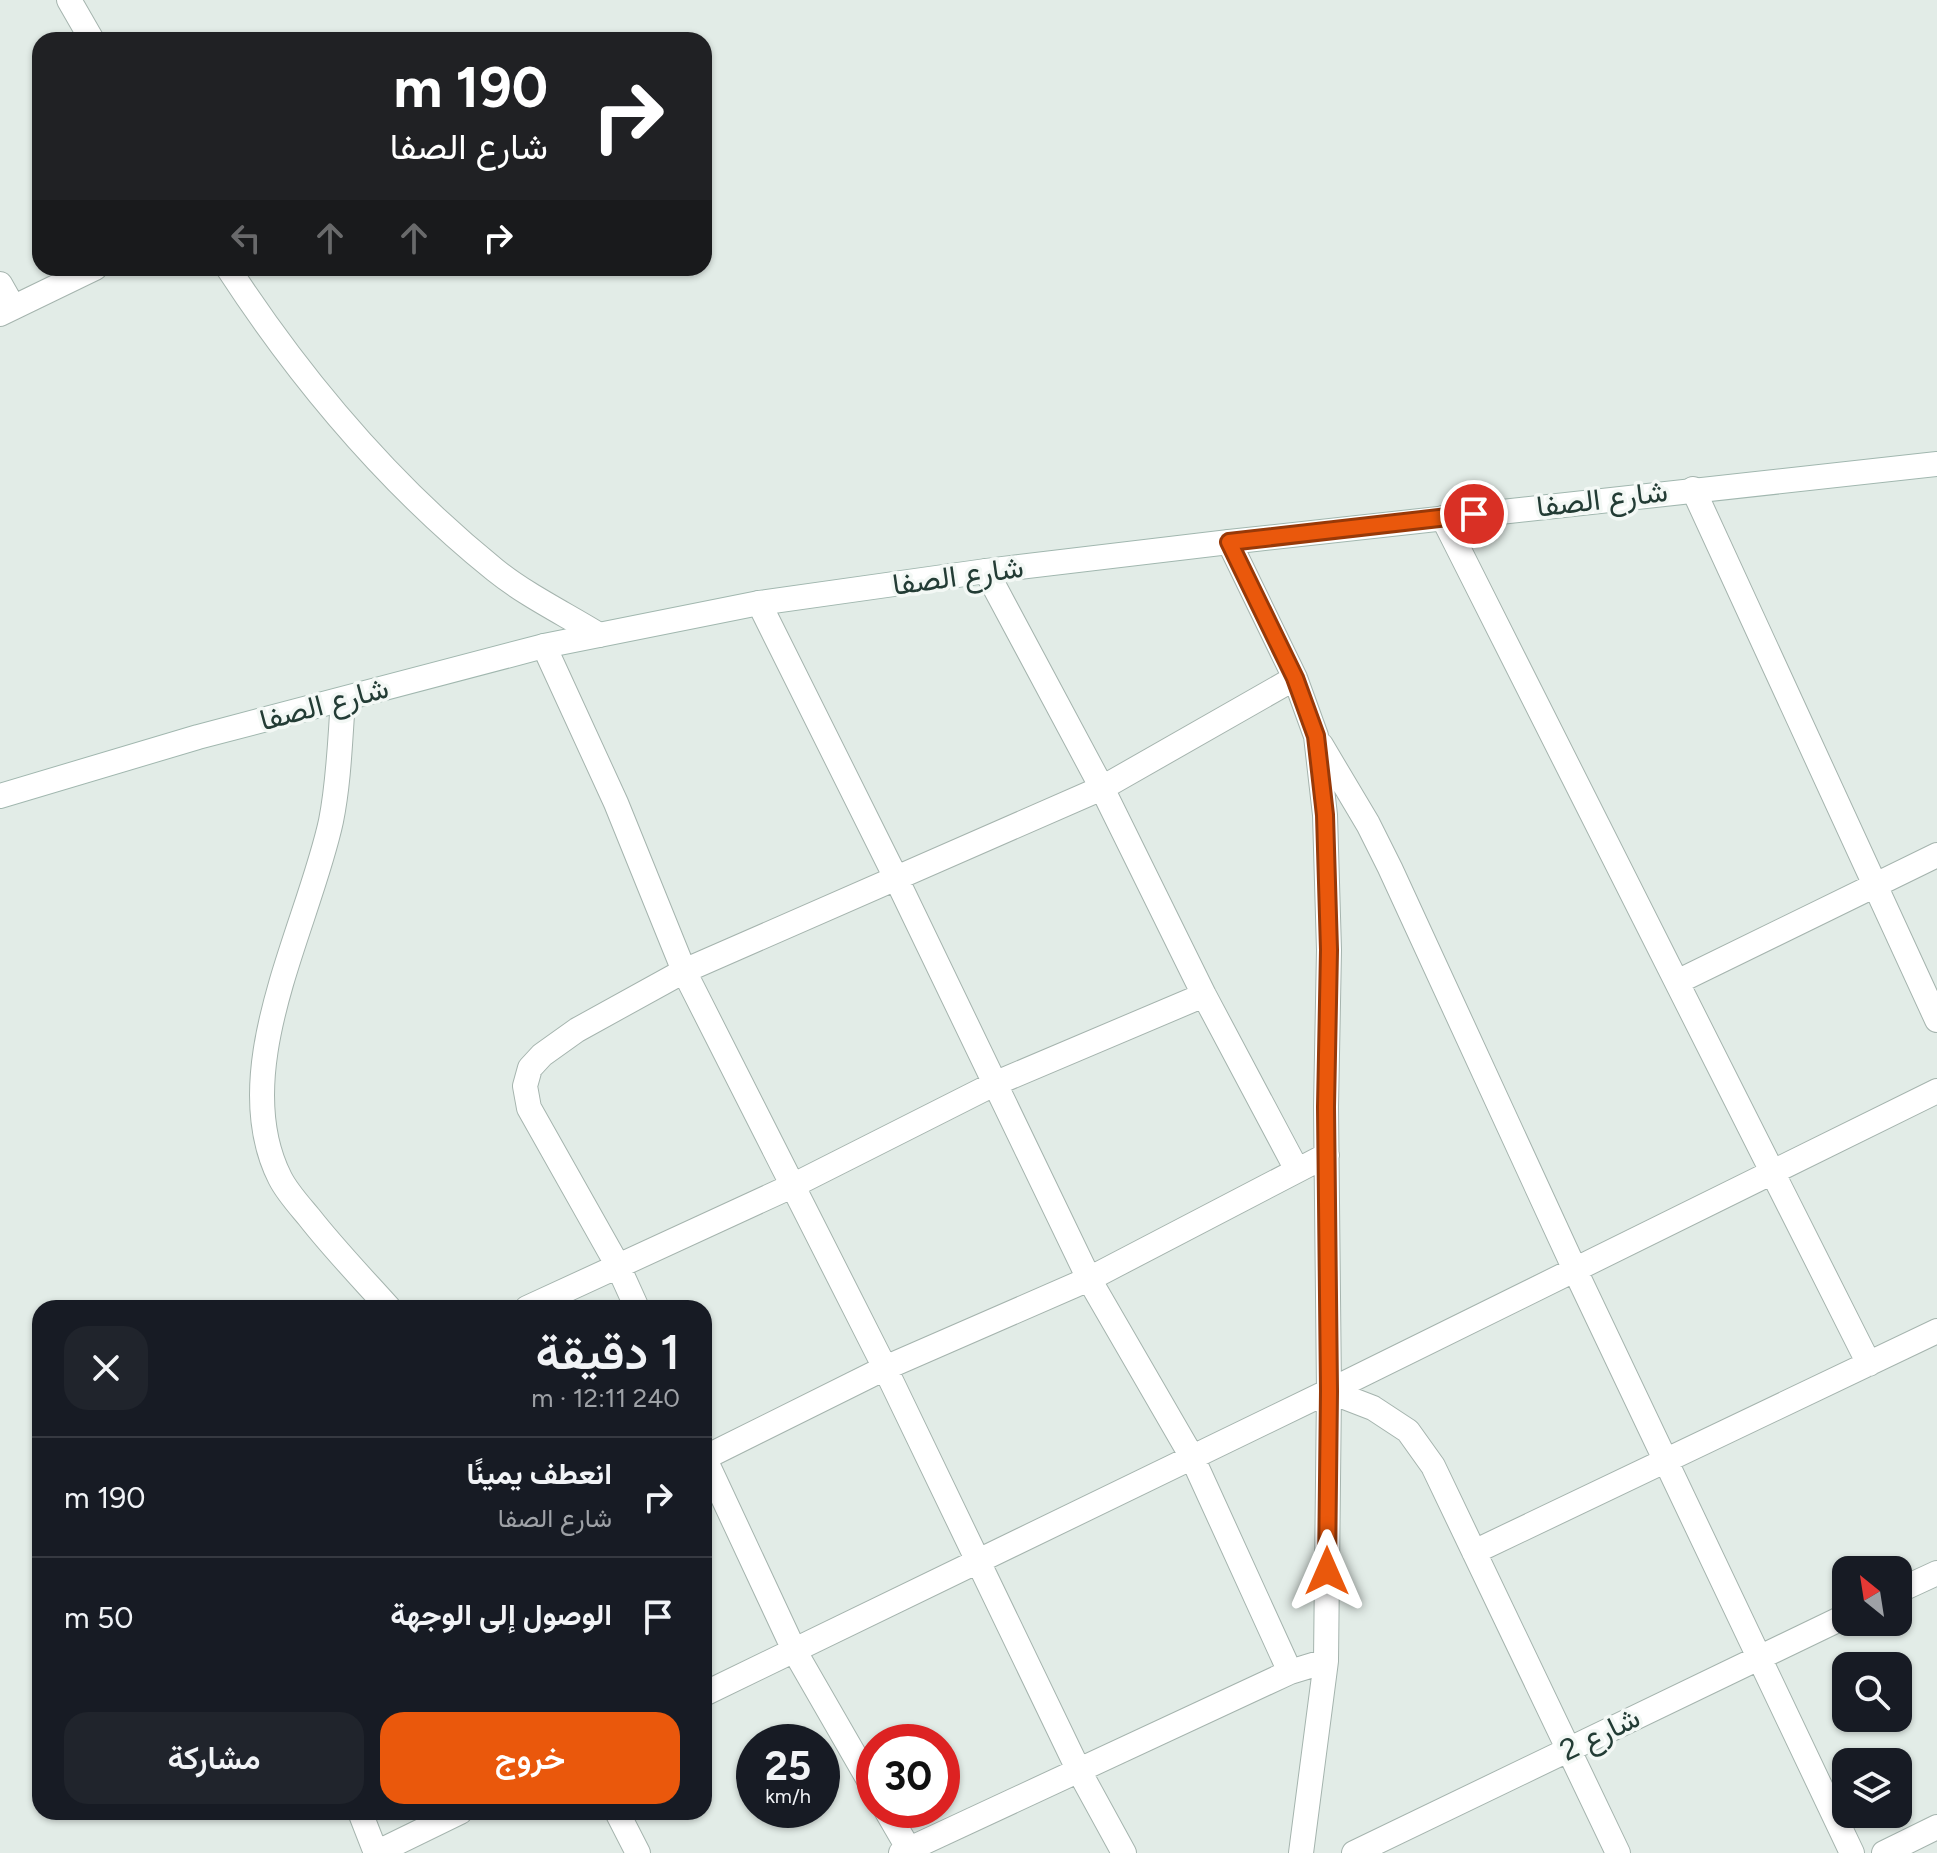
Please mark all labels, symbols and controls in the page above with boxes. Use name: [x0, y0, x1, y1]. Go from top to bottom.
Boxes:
text: 190 m: [393, 54, 548, 121]
icon: right: [576, 64, 680, 168]
text: شارع الصفا: [390, 125, 548, 168]
icon: left: [224, 216, 268, 260]
icon: ahead: [308, 216, 352, 260]
icon: ahead: [392, 216, 436, 260]
icon: right: [476, 216, 520, 260]
street label: شارع الصفا: [1534, 472, 1670, 527]
pin: [1440, 480, 1508, 548]
icon: arrive: [1452, 492, 1496, 536]
street label: شارع الصفا: [890, 548, 1026, 605]
street label: شارع الصفا: [255, 669, 393, 740]
text: 1 دقيقة: [536, 1323, 680, 1381]
button: close: [64, 1326, 148, 1410]
text: 240 m · 12:11: [531, 1382, 680, 1414]
text: انعطف يمينًا: [467, 1455, 612, 1492]
icon: right: [636, 1475, 680, 1519]
text: 190 m: [64, 1479, 146, 1516]
text: شارع الصفا: [498, 1502, 612, 1534]
position arrow: [1285, 1529, 1369, 1613]
north arrow: [1832, 1556, 1912, 1636]
map controls: [1832, 1556, 1912, 1828]
icon: arrive: [636, 1595, 680, 1639]
text: الوصول إلى الوجهة: [390, 1596, 612, 1633]
text: 50 m: [64, 1599, 133, 1636]
button: search: [1832, 1652, 1912, 1732]
street label: شارع 2: [1554, 1698, 1647, 1771]
button: مشاركة: [64, 1712, 364, 1804]
button: خروج: [380, 1712, 680, 1804]
speed limit sign: 30: [856, 1724, 960, 1828]
text: 25: [765, 1742, 811, 1790]
button: layers: [1832, 1748, 1912, 1828]
text: km/h: [765, 1784, 811, 1808]

